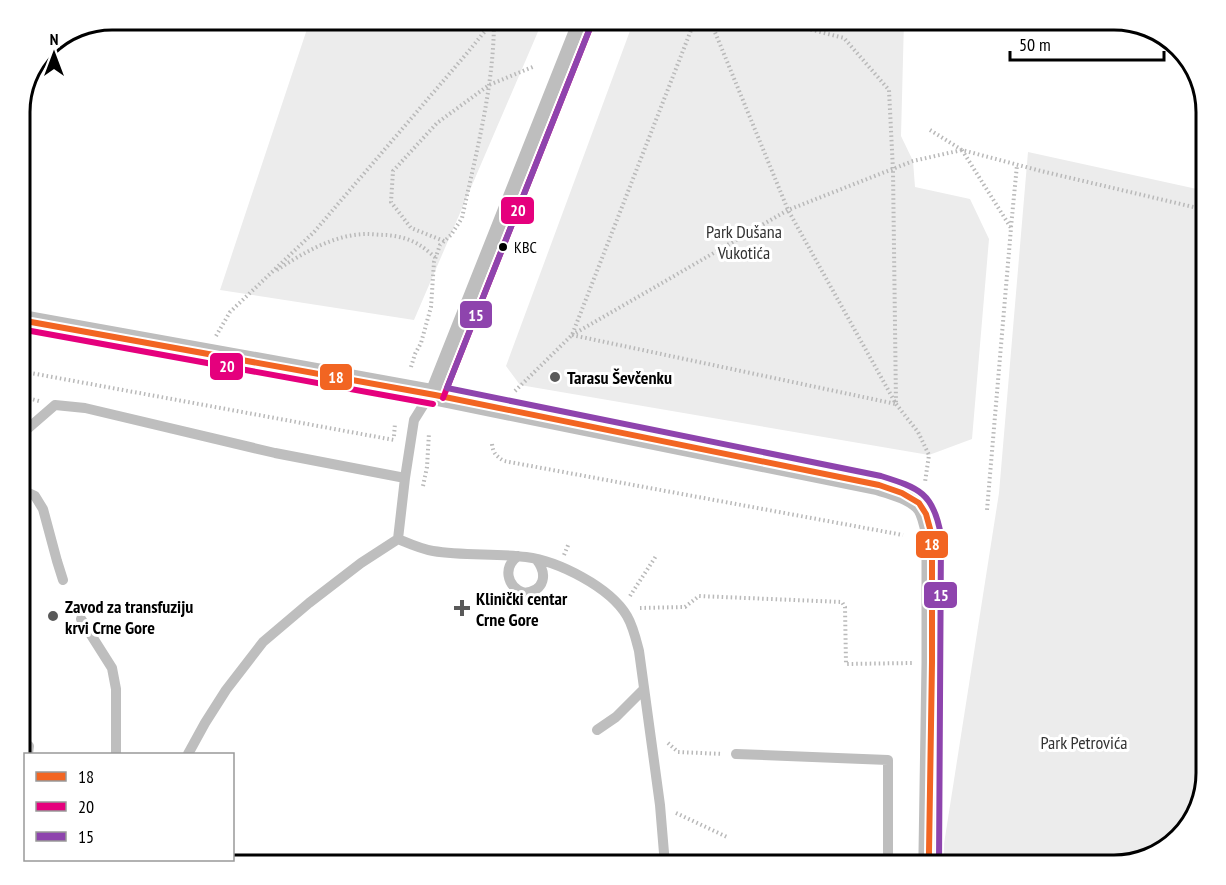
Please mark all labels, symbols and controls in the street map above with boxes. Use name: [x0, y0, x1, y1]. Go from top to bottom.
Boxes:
north arrow: [24, 24, 84, 84]
scale bar: [1010, 24, 1164, 62]
text: N: [50, 29, 58, 49]
text: 50 m: [1019, 33, 1051, 56]
line badge: 20: [500, 196, 535, 225]
text: 20: [510, 200, 526, 220]
park label: Park Dušana Vukotića: [706, 220, 782, 264]
place label: KBC: [514, 237, 537, 257]
marker: KBC: [497, 241, 509, 253]
line badge: 15: [459, 300, 493, 329]
text: 15: [468, 305, 484, 325]
line badge: 20: [209, 352, 244, 381]
text: 20: [219, 356, 235, 376]
line badge: 18: [319, 363, 353, 391]
place label: Tarasu Ševčenku: [567, 366, 672, 389]
text: 18: [328, 367, 344, 387]
marker: Tarasu Ševčenku: [548, 370, 562, 384]
line badge: 18: [915, 530, 949, 559]
text: 18: [924, 534, 940, 554]
line badge: 15: [923, 581, 958, 609]
text: 15: [933, 585, 949, 605]
place label: Klinički centar Crne Gore: [476, 587, 568, 631]
place label: Zavod za transfuziju krvi Crne Gore: [65, 595, 193, 639]
marker: Klinički centar Crne Gore: [453, 599, 471, 617]
marker: Zavod za transfuziju krvi Crne Gore: [46, 609, 60, 623]
park label: Park Petrovića: [1040, 731, 1128, 754]
legend: [24, 753, 234, 861]
text: 18: [78, 765, 94, 788]
text: 20: [78, 795, 94, 818]
text: 15: [78, 825, 94, 848]

